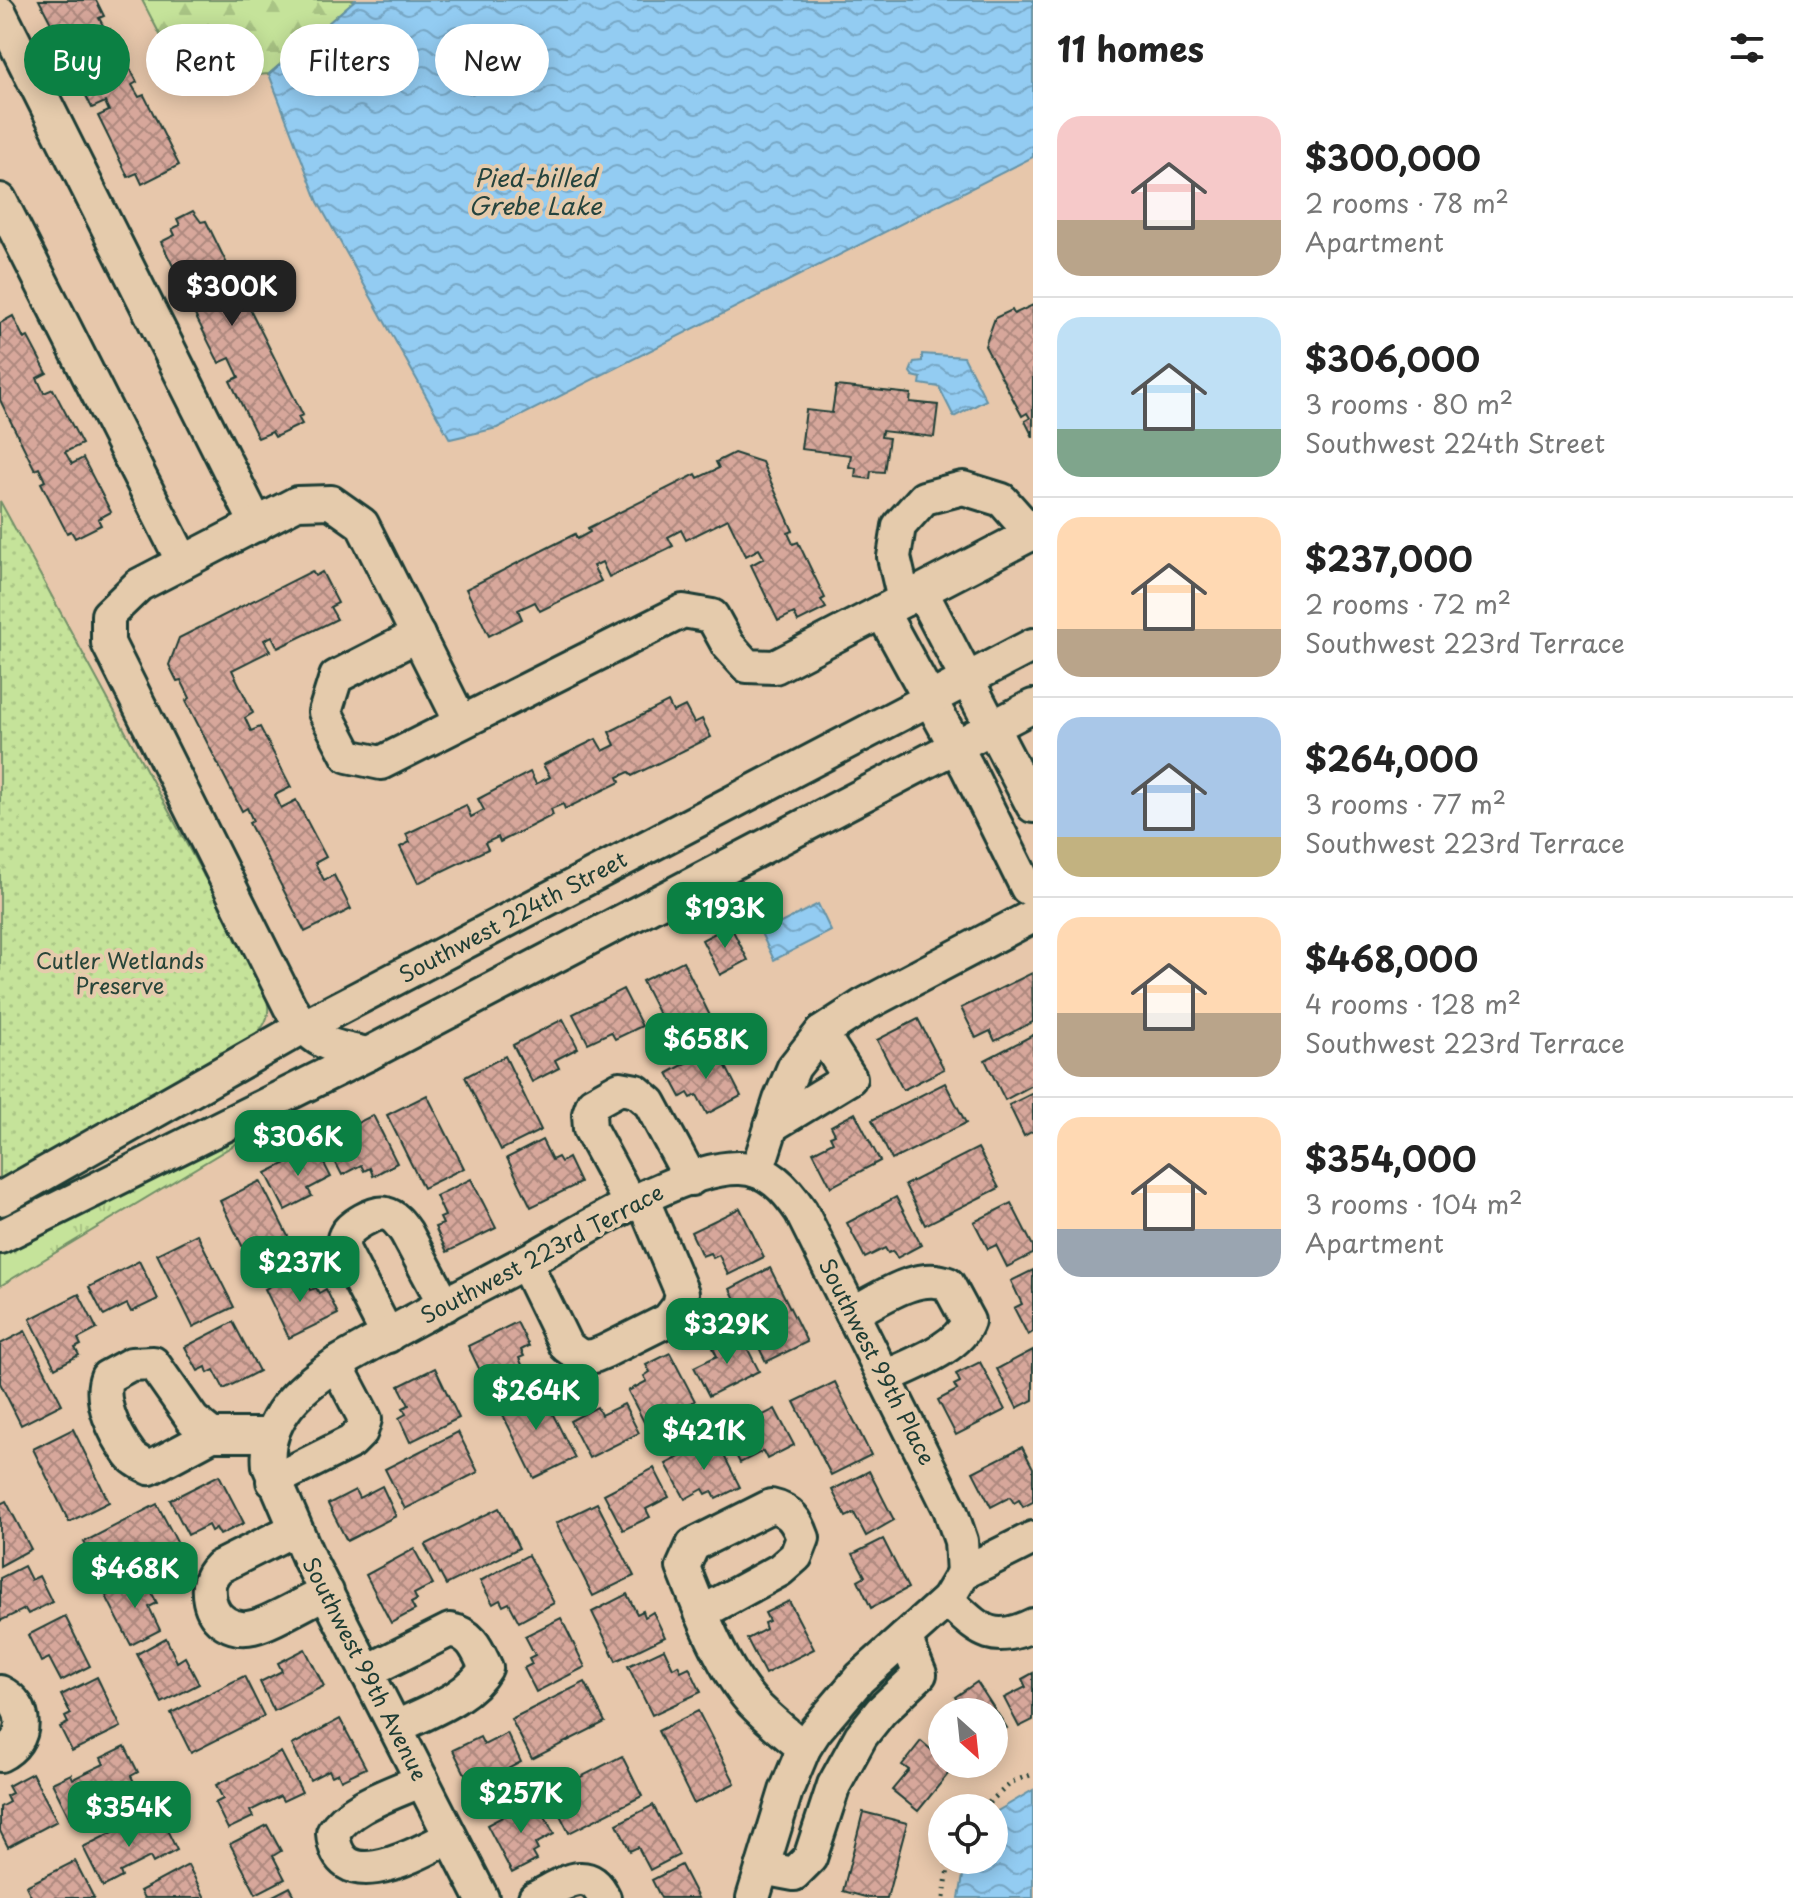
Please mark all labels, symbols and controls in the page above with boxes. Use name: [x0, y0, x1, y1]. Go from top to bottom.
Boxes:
text: 11 homes: [1057, 22, 1204, 74]
chip: Buy: [24, 24, 130, 96]
chip: Rent: [146, 24, 264, 96]
chip: Filters: [280, 24, 419, 96]
chip: New: [435, 24, 549, 96]
icon: filters: [1725, 26, 1769, 70]
text: $300,000: [1305, 131, 1481, 183]
icon: home: [1121, 148, 1217, 244]
water label: Pied-billed Grebe Lake: [468, 159, 603, 223]
text: 2 rooms · 78 m²: [1305, 183, 1509, 222]
text: Apartment: [1305, 222, 1444, 261]
pin: $300K: [176, 260, 288, 328]
text: $300K: [186, 266, 278, 305]
text: $306,000: [1305, 332, 1480, 384]
icon: home: [1121, 349, 1217, 445]
text: 3 rooms · 80 m²: [1305, 384, 1513, 423]
text: Southwest 224th Street: [1305, 423, 1605, 462]
text: $237,000: [1305, 532, 1473, 584]
icon: home: [1121, 549, 1217, 645]
text: 2 rooms · 72 m²: [1305, 584, 1511, 623]
text: Southwest 223rd Terrace: [1305, 623, 1625, 662]
text: $264,000: [1305, 732, 1478, 784]
icon: home: [1121, 749, 1217, 845]
text: 3 rooms · 77 m²: [1305, 784, 1506, 823]
text: Southwest 223rd Terrace: [1305, 823, 1625, 862]
street label: Southwest 224th Street: [392, 841, 632, 990]
pin: $193K: [669, 882, 781, 950]
text: $193K: [685, 888, 765, 927]
text: $468,000: [1305, 932, 1478, 984]
park label: Cutler Wetlands Preserve: [36, 943, 204, 1001]
icon: home: [1121, 949, 1217, 1045]
text: 4 rooms · 128 m²: [1305, 984, 1521, 1023]
pin: $658K: [650, 1013, 762, 1081]
text: $658K: [663, 1019, 749, 1058]
text: Southwest 223rd Terrace: [1305, 1023, 1625, 1062]
pin: $306K: [242, 1110, 354, 1178]
text: $306K: [253, 1116, 343, 1155]
text: $354,000: [1305, 1132, 1476, 1184]
icon: home: [1121, 1149, 1217, 1245]
street label: Southwest 223rd Terrace: [414, 1175, 669, 1331]
text: 3 rooms · 104 m²: [1305, 1184, 1523, 1223]
text: Apartment: [1305, 1223, 1444, 1262]
pin: $237K: [244, 1236, 356, 1304]
text: $237K: [258, 1242, 342, 1281]
street label: Southwest 99th Place: [812, 1252, 945, 1470]
pin: $329K: [671, 1298, 783, 1366]
text: $329K: [684, 1304, 770, 1343]
pin: $264K: [480, 1364, 592, 1432]
text: $264K: [492, 1370, 580, 1409]
pin: $421K: [648, 1404, 760, 1472]
text: $421K: [662, 1410, 746, 1449]
pin: $468K: [79, 1542, 191, 1610]
text: $468K: [91, 1548, 179, 1587]
street label: Southwest 99th Avenue: [296, 1551, 437, 1786]
north arrow: [928, 1698, 1008, 1778]
map controls: [928, 1698, 1008, 1874]
pin: $257K: [465, 1767, 577, 1835]
text: $257K: [479, 1773, 563, 1812]
pin: $354K: [73, 1781, 185, 1849]
text: $354K: [86, 1787, 172, 1826]
button: locate: [928, 1794, 1008, 1874]

